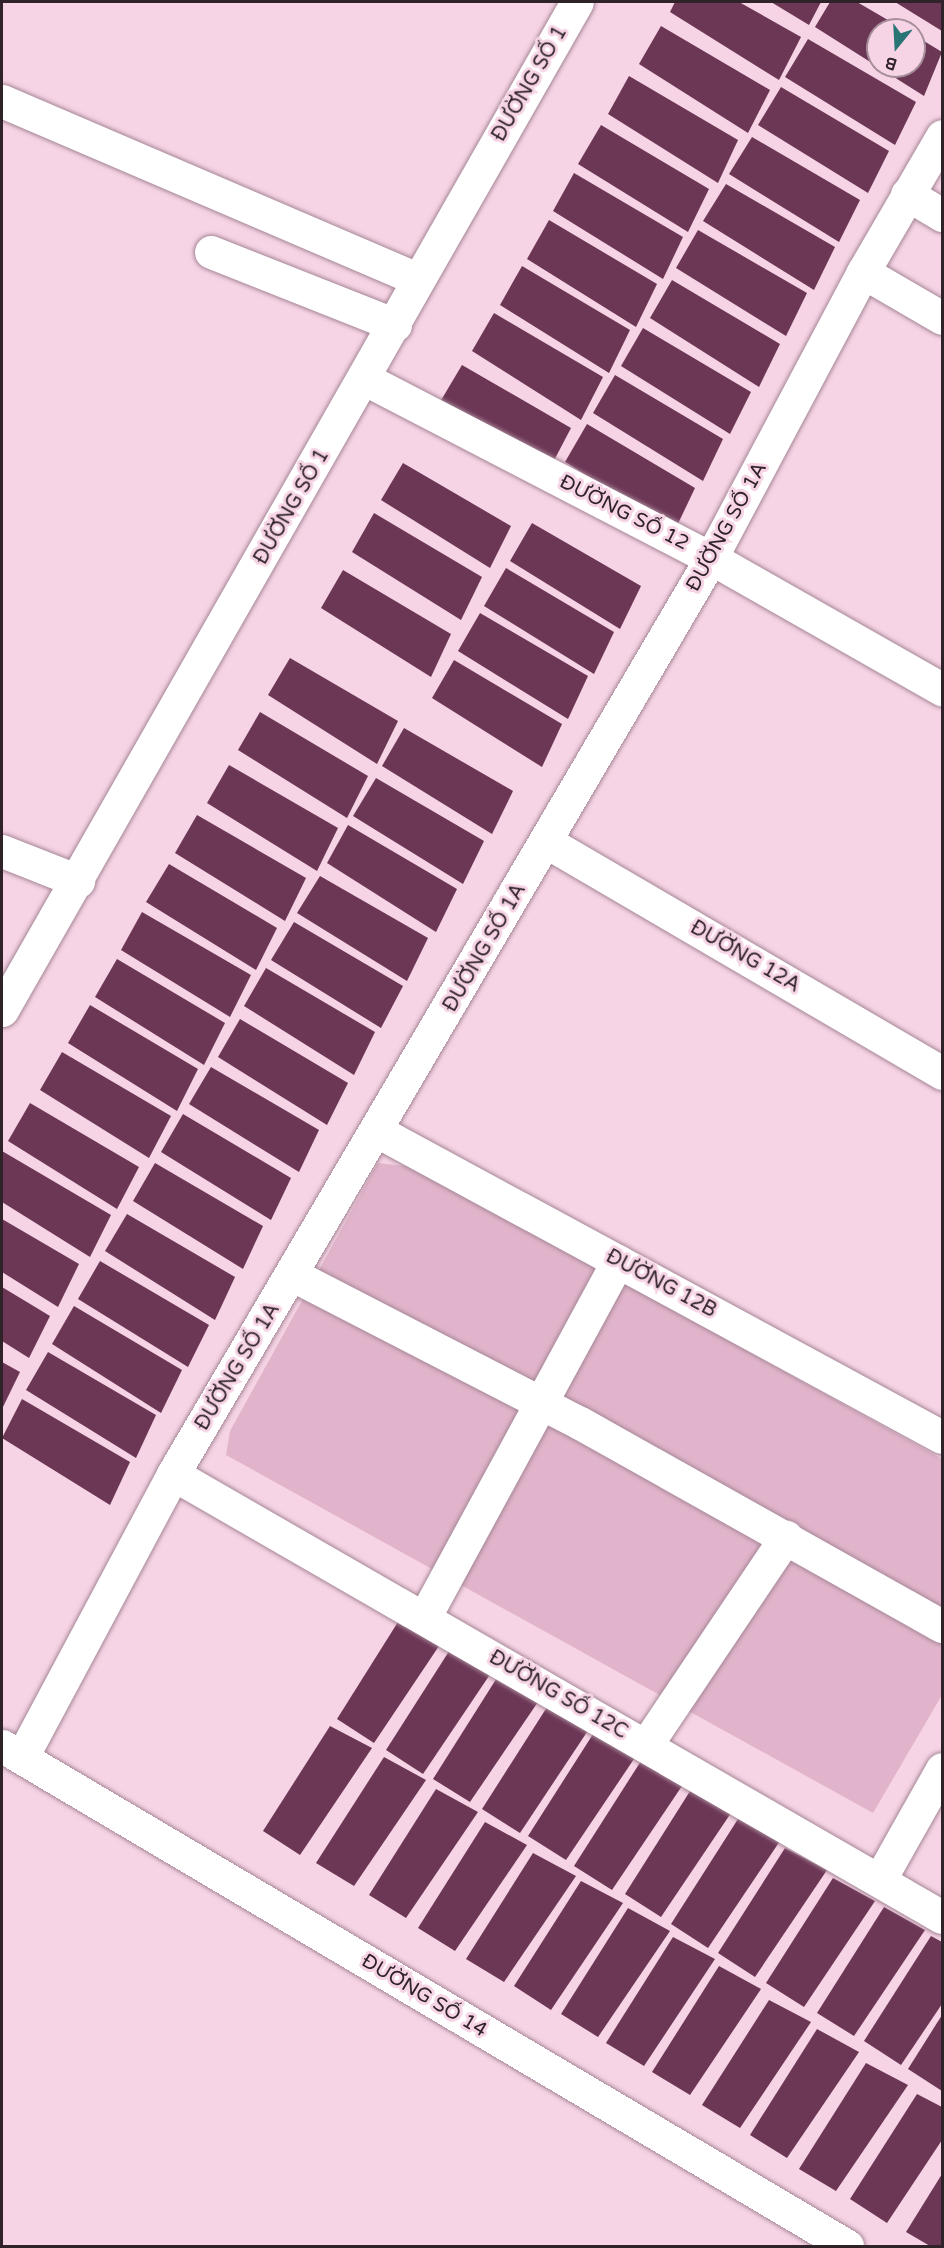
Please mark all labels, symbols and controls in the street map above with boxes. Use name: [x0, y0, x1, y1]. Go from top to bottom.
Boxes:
north arrow: [866, 18, 926, 78]
street label: ĐƯỜNG SỐ 1: [487, 22, 573, 146]
text: B: [883, 52, 899, 74]
street label: ĐƯỜNG SỐ 1: [249, 445, 335, 569]
street label: ĐƯỜNG SỐ 1A: [682, 458, 772, 596]
street label: ĐƯỜNG SỐ 12: [555, 470, 693, 556]
street label: ĐƯỜNG SỐ 1A: [439, 880, 531, 1016]
street label: ĐƯỜNG 12A: [686, 916, 804, 998]
street label: ĐƯỜNG 12B: [602, 1245, 720, 1323]
street label: ĐƯỜNG SỐ 1A: [191, 1299, 285, 1435]
street label: ĐƯỜNG SỐ 12C: [485, 1646, 631, 1744]
street label: ĐƯỜNG SỐ 14: [357, 1949, 491, 2043]

